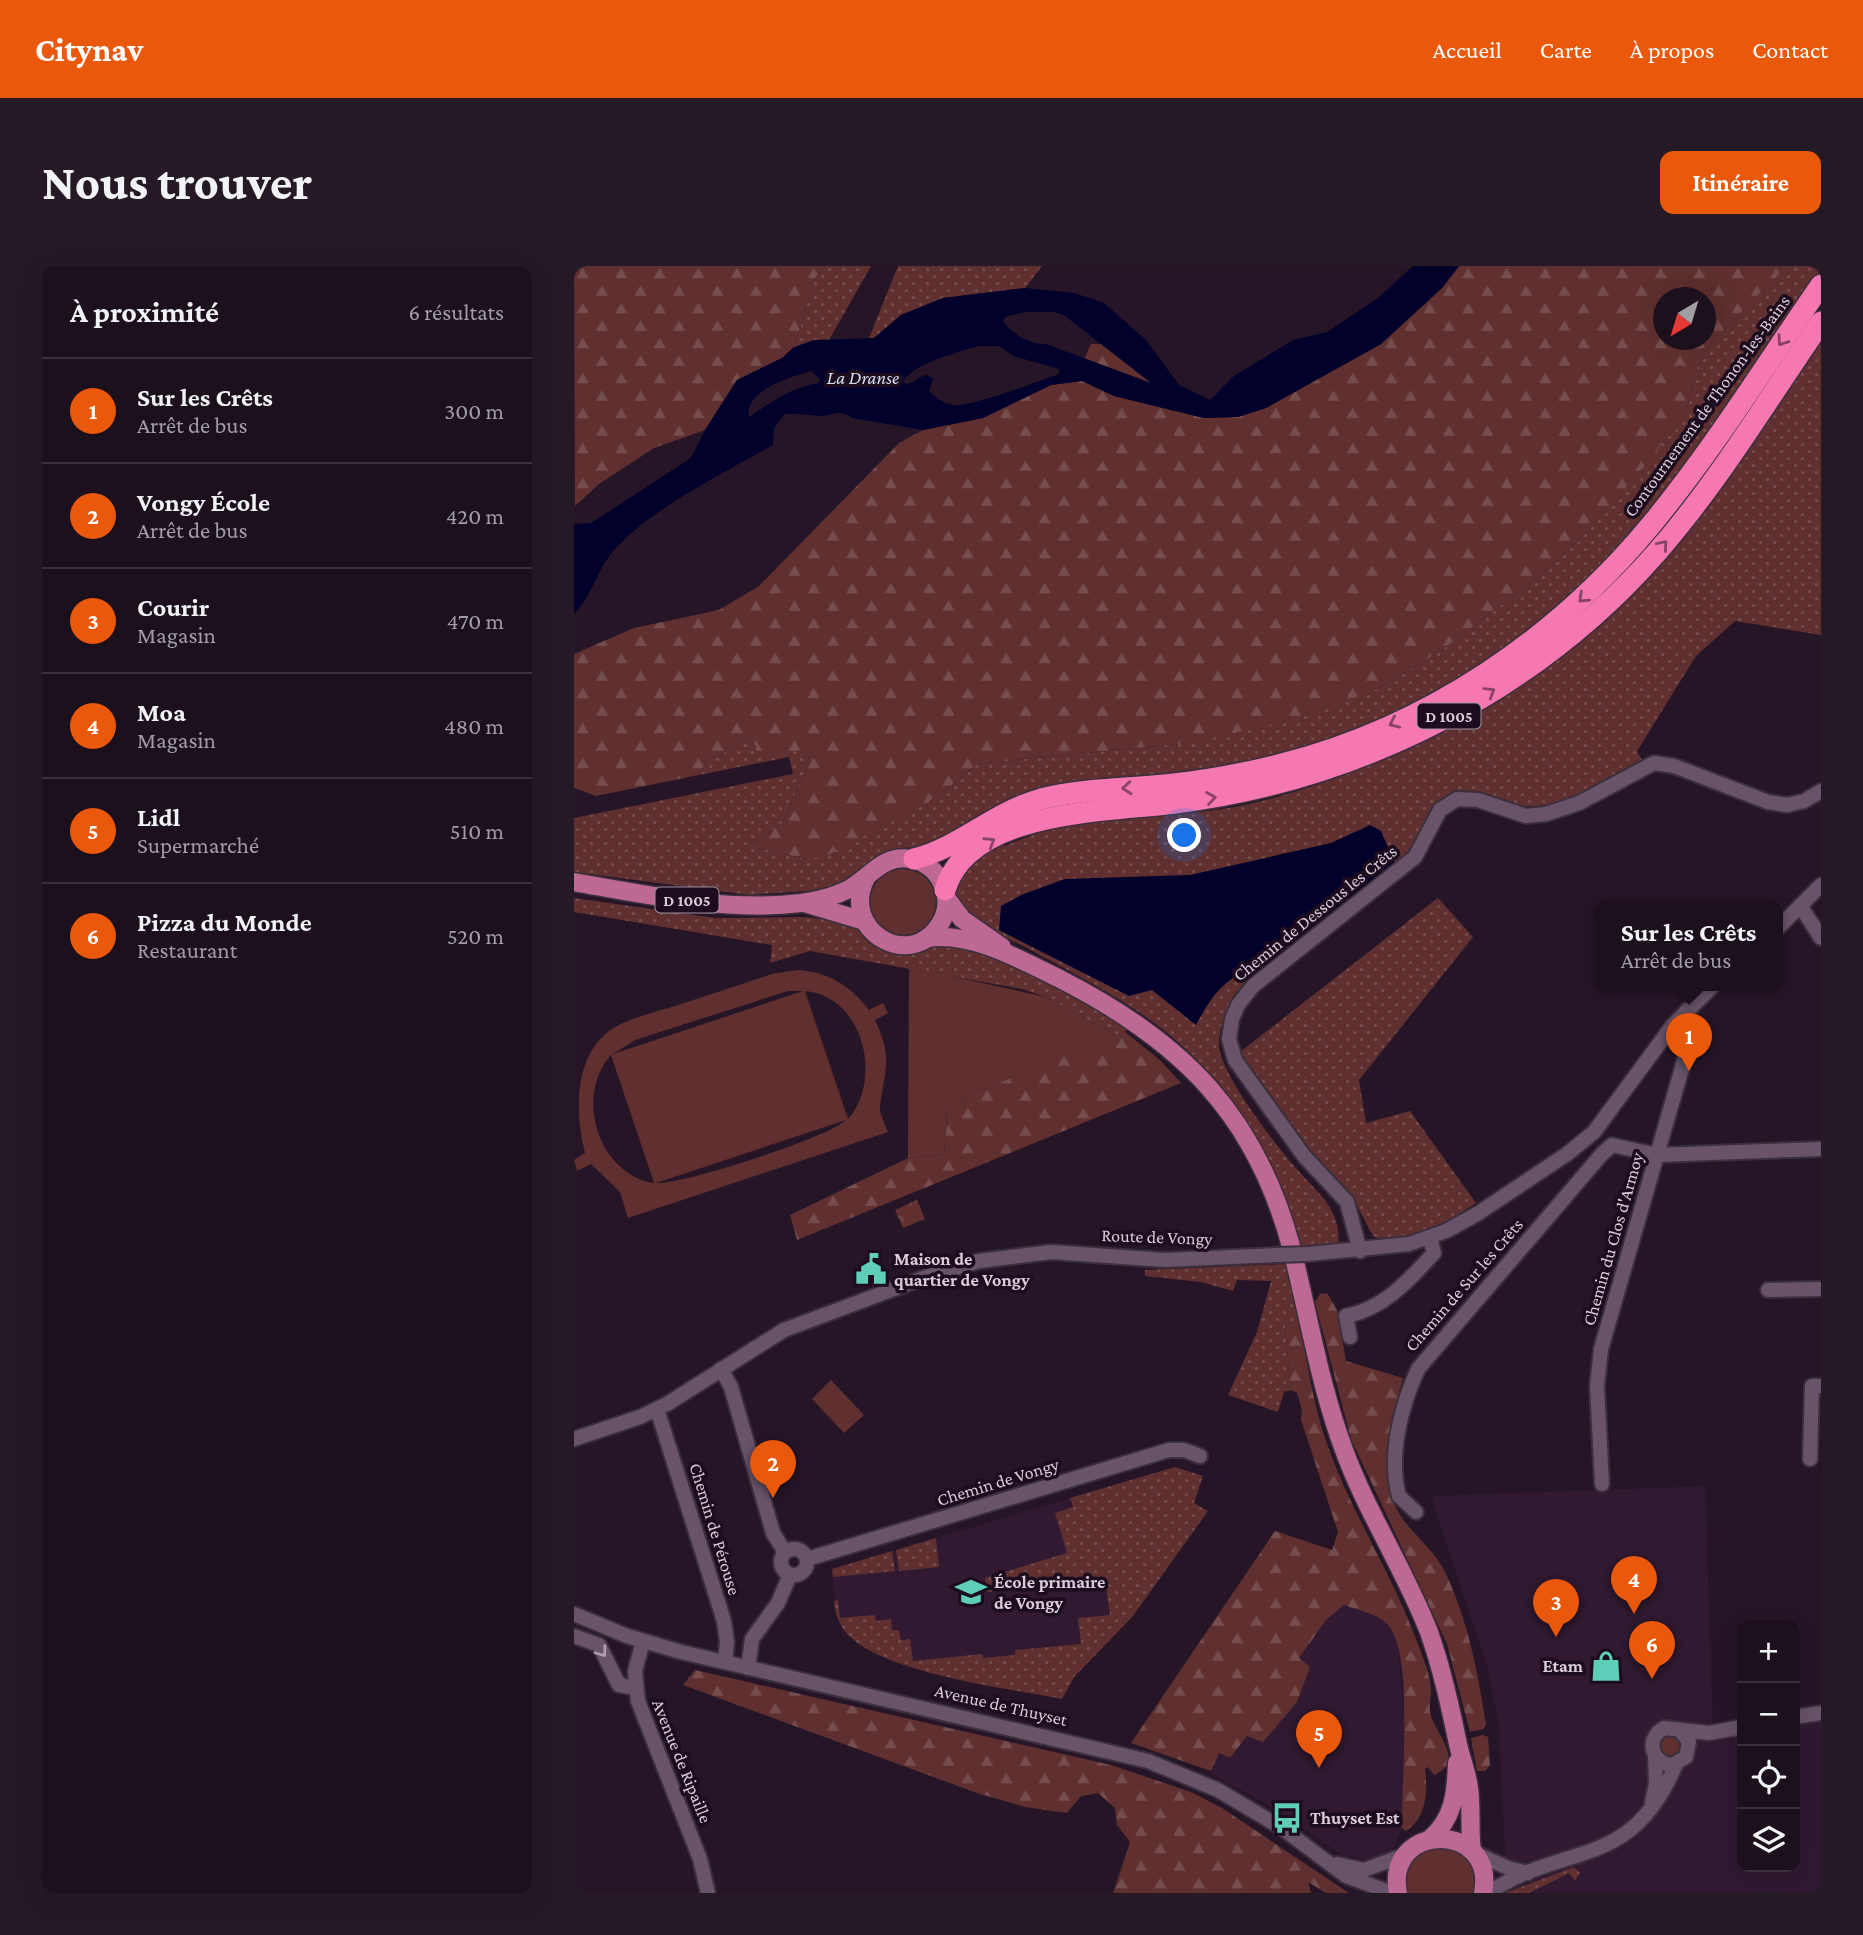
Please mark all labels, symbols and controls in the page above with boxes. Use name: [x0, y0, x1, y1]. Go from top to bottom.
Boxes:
text: Citynav: [35, 31, 143, 68]
text: Accueil: [1432, 36, 1502, 63]
text: Carte: [1540, 36, 1592, 63]
text: À propos: [1630, 36, 1714, 63]
text: Contact: [1752, 36, 1828, 63]
button: Itinéraire: [1660, 151, 1821, 214]
text: Nous trouver: [42, 155, 312, 210]
north arrow: [1653, 287, 1716, 350]
street label: Contournement de Thonon-les-Bains: [1620, 291, 1794, 521]
text: À proximité: [70, 295, 219, 328]
text: 6 résultats: [408, 299, 504, 325]
one-way arrow: [1777, 334, 1790, 347]
water label: La Dranse: [827, 367, 899, 388]
text: Sur les Crêts: [137, 383, 273, 412]
text: 1: [89, 398, 97, 424]
text: 300 m: [444, 398, 504, 424]
text: Arrêt de bus: [137, 412, 248, 438]
text: Vongy École: [137, 488, 270, 517]
text: 2: [87, 503, 99, 529]
text: 420 m: [446, 503, 504, 529]
text: Arrêt de bus: [137, 517, 248, 543]
one-way arrow: [1655, 540, 1667, 553]
one-way arrow: [1578, 590, 1591, 603]
text: Courir: [137, 593, 209, 622]
text: 3: [87, 608, 99, 634]
text: 470 m: [447, 608, 504, 634]
text: Magasin: [137, 622, 216, 648]
one-way arrow: [1483, 688, 1496, 701]
text: Moa: [137, 698, 186, 727]
road number: D 1005: [1418, 704, 1480, 729]
text: 4: [87, 713, 99, 739]
text: 480 m: [444, 713, 504, 739]
one-way arrow: [1389, 715, 1401, 729]
text: Magasin: [137, 727, 216, 753]
one-way arrow: [1121, 780, 1132, 795]
one-way arrow: [1205, 791, 1217, 806]
text: Lidl: [137, 803, 180, 832]
text: 5: [87, 818, 99, 844]
text: 510 m: [450, 818, 504, 844]
your location: [1167, 818, 1201, 852]
text: Supermarché: [137, 832, 259, 858]
one-way arrow: [982, 837, 995, 850]
street label: Chemin de Dessous les Crêts: [1229, 841, 1401, 985]
road number: D 1005: [656, 888, 718, 912]
popup: [1594, 900, 1783, 991]
text: Pizza du Monde: [137, 908, 312, 937]
text: Sur les Crêts: [1621, 918, 1756, 947]
text: 6: [87, 923, 99, 949]
text: 520 m: [447, 923, 504, 949]
text: Restaurant: [137, 937, 237, 963]
text: Arrêt de bus: [1621, 947, 1731, 973]
pin: 1: [1666, 1013, 1712, 1071]
street label: Chemin du Clos d'Armoy: [1579, 1149, 1648, 1328]
street label: Chemin de Sur les Crêts: [1401, 1215, 1527, 1355]
street label: Route de Vongy: [1101, 1225, 1214, 1249]
place label: Maison de quartier de Vongy: [894, 1249, 1030, 1290]
public building icon: Maison de quartier de Vongy: [854, 1252, 888, 1286]
pin: 2: [750, 1440, 796, 1498]
street label: Chemin de Vongy: [935, 1454, 1062, 1510]
street label: Chemin de Pérouse: [685, 1460, 745, 1598]
pin: 4: [1611, 1556, 1657, 1614]
place label: École primaire de Vongy: [994, 1572, 1105, 1613]
school or university icon: École primaire de Vongy: [954, 1575, 988, 1609]
pin: 3: [1533, 1579, 1579, 1637]
map controls: [1737, 1620, 1800, 1872]
button: +: [1737, 1620, 1800, 1683]
pin: 6: [1629, 1621, 1675, 1679]
one-way arrow: [594, 1644, 606, 1657]
shop icon: Etam: [1589, 1649, 1623, 1683]
place label: Etam: [1543, 1656, 1584, 1676]
street label: Avenue de Thuyset: [933, 1680, 1070, 1730]
button: −: [1737, 1683, 1800, 1746]
street label: Avenue de Ripaille: [648, 1696, 716, 1826]
pin: 5: [1296, 1710, 1342, 1768]
button: locate: [1737, 1746, 1800, 1809]
bus stop icon: Thuyset Est: [1270, 1801, 1304, 1835]
place label: Thuyset Est: [1310, 1808, 1400, 1828]
button: layers: [1737, 1809, 1800, 1872]

